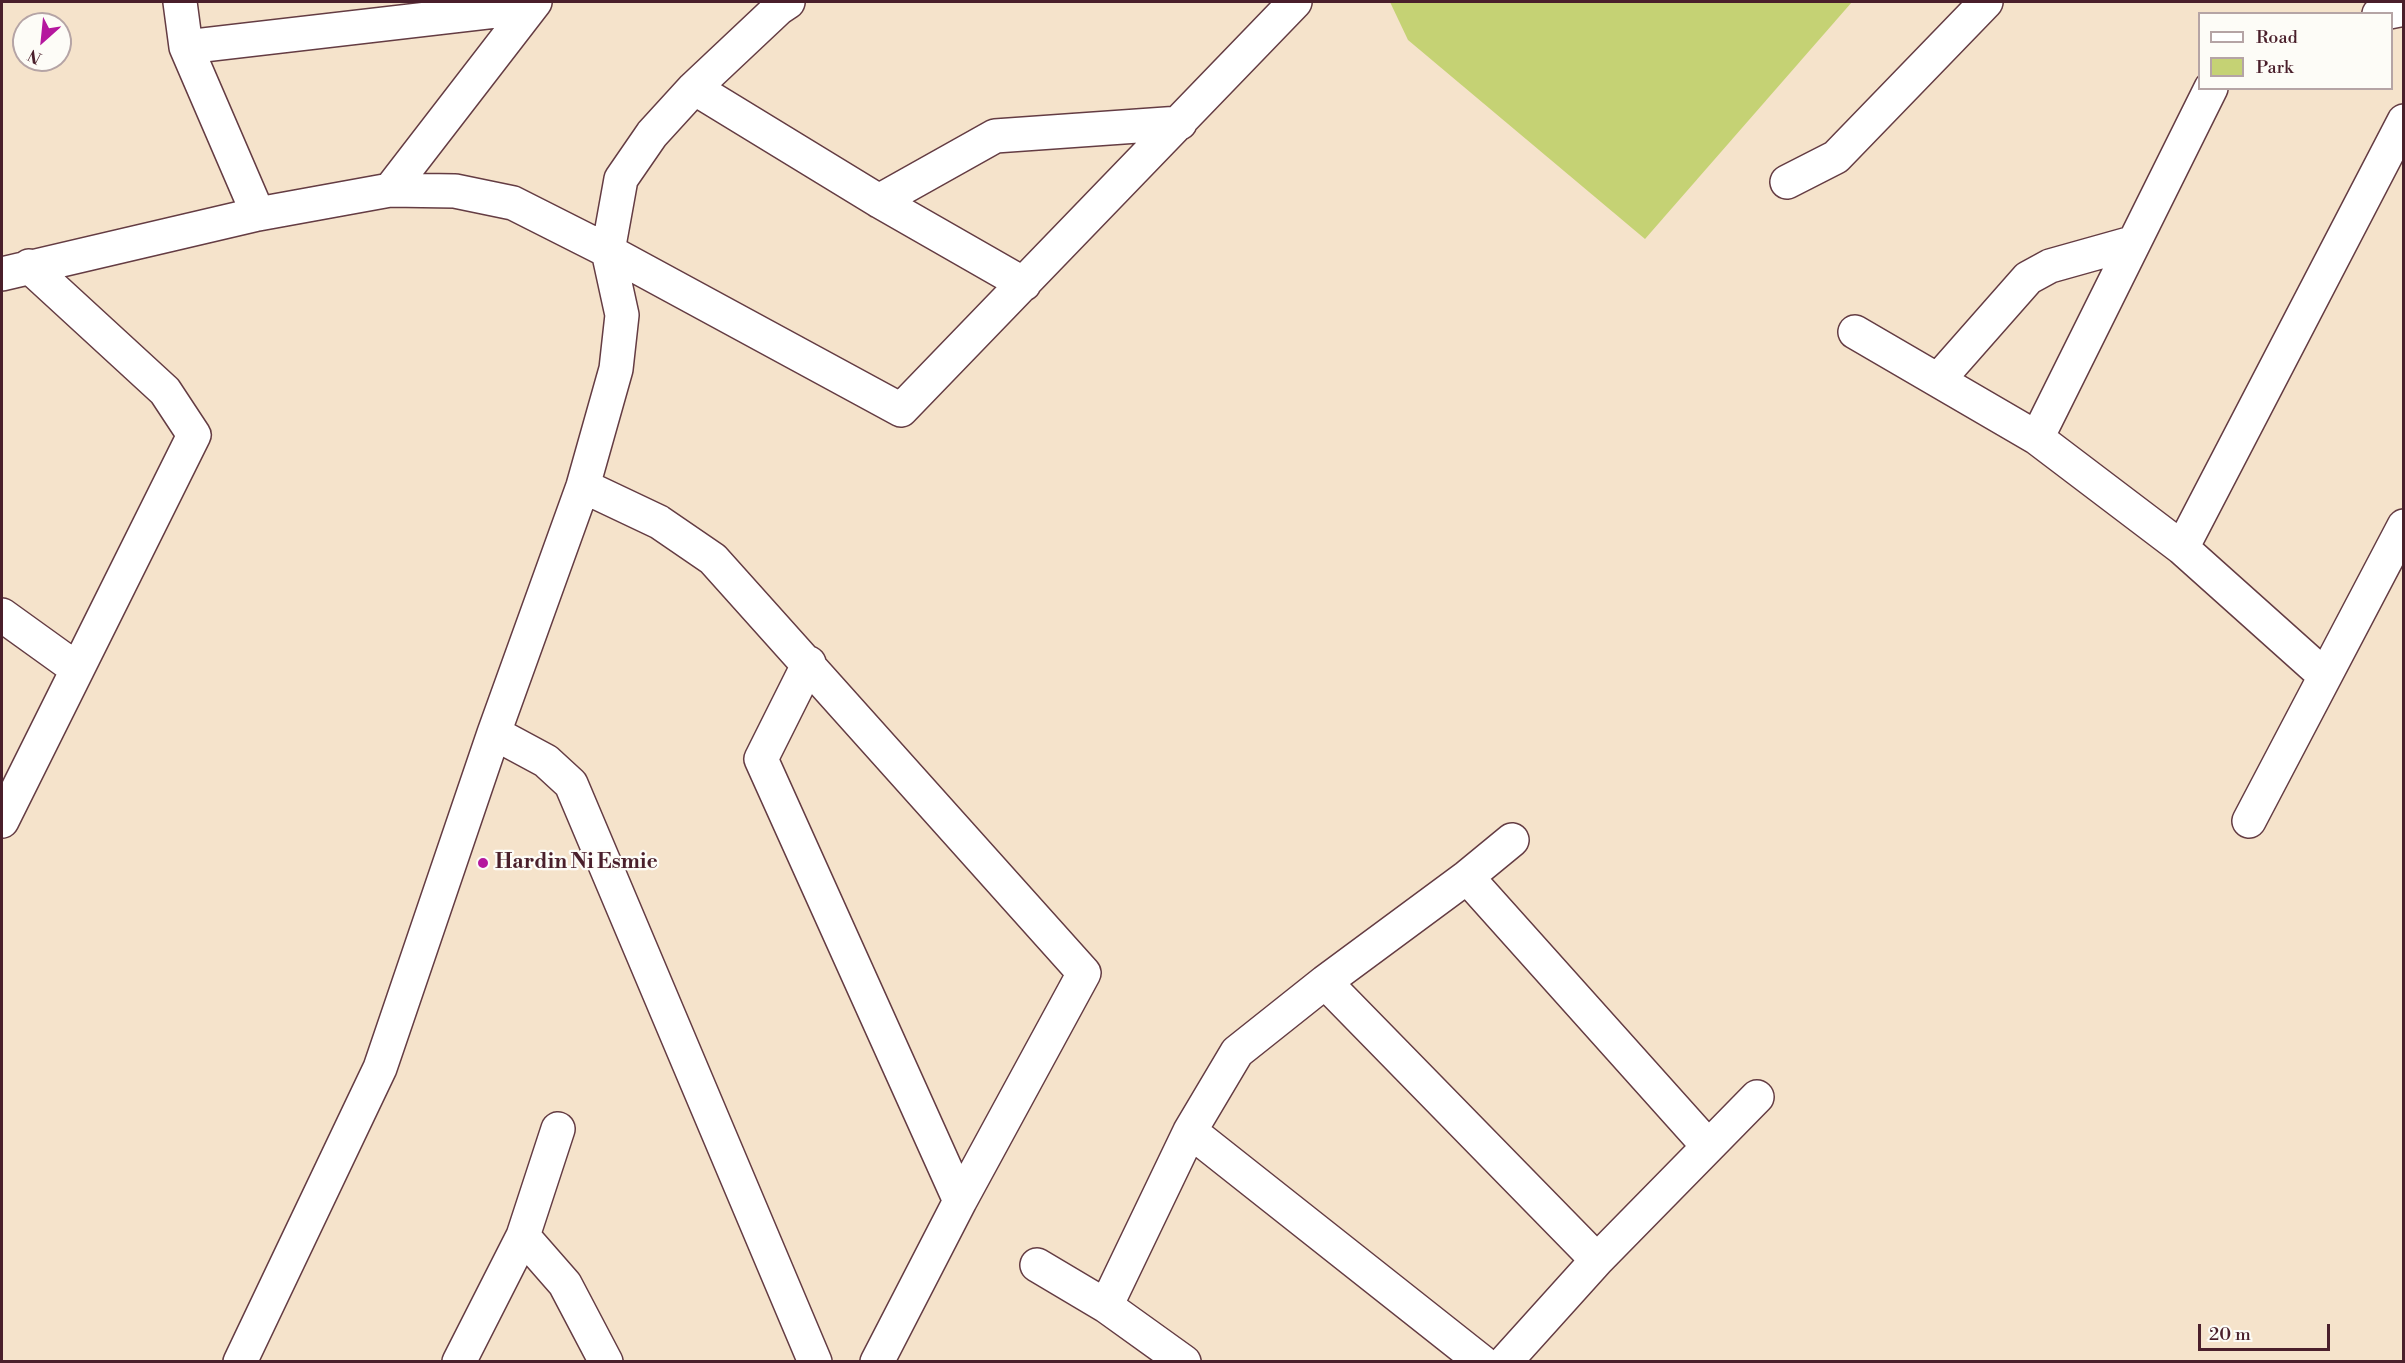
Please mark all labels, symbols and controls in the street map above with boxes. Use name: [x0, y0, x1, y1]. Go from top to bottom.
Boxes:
north arrow: [12, 12, 72, 72]
legend: [2198, 12, 2393, 90]
text: Road: [2256, 26, 2298, 49]
text: N: [25, 44, 45, 68]
text: Park: [2256, 56, 2293, 79]
place label: Hardin Ni Esmie: [495, 850, 658, 876]
marker: Hardin Ni Esmie: [476, 856, 490, 870]
scale bar: [2201, 1312, 2333, 1350]
text: 20 m: [2209, 1323, 2251, 1346]

